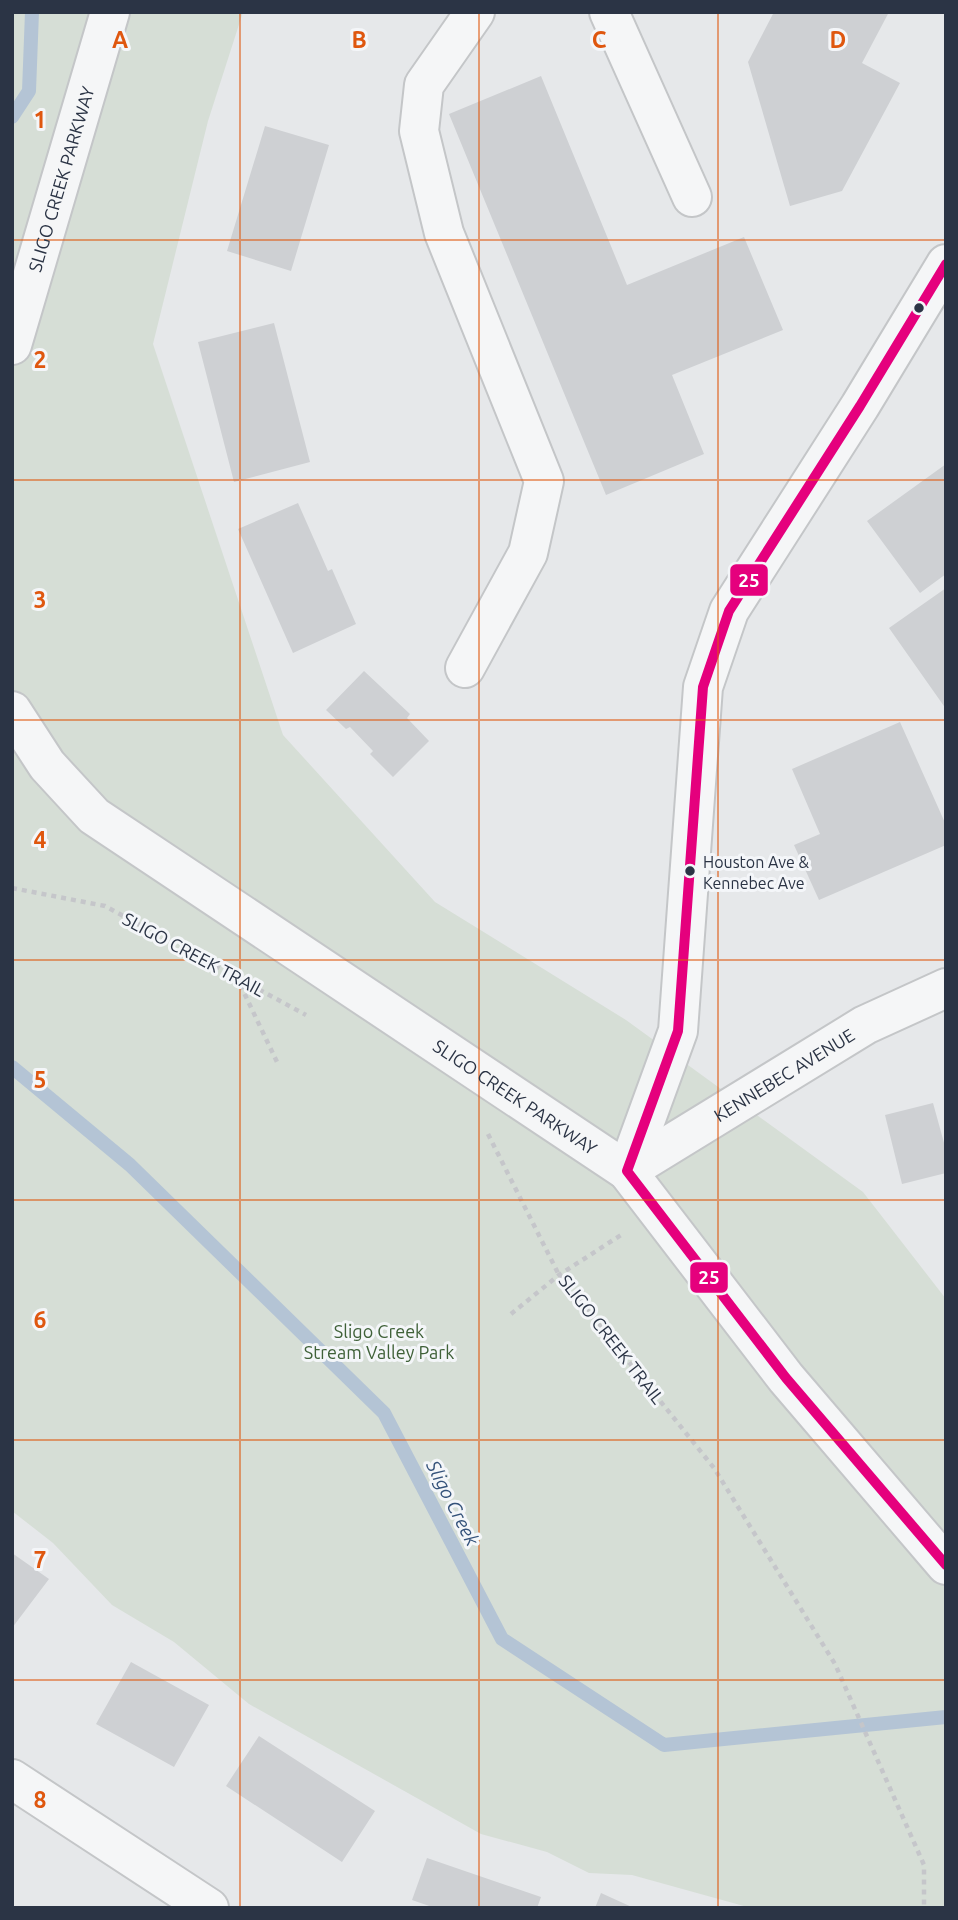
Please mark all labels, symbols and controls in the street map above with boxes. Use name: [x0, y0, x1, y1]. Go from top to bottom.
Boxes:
text: A: [112, 27, 128, 52]
text: B: [351, 27, 367, 52]
text: C: [592, 27, 607, 52]
text: D: [830, 27, 846, 52]
street label: SLIGO CREEK PARKWAY: [24, 83, 98, 274]
text: 1: [34, 107, 46, 132]
unlabelled marker: [912, 301, 926, 315]
text: 2: [34, 347, 46, 372]
line badge: 25: [729, 563, 769, 597]
text: 25: [738, 569, 760, 591]
text: 3: [34, 587, 46, 612]
text: 4: [34, 827, 47, 852]
place label: Houston Ave & Kennebec Ave: [703, 853, 809, 892]
marker: Houston Ave & Kennebec Ave: [683, 864, 697, 878]
street label: SLIGO CREEK TRAIL: [120, 908, 268, 1000]
street label: KENNEBEC AVENUE: [710, 1024, 858, 1125]
street label: SLIGO CREEK PARKWAY: [430, 1035, 601, 1159]
text: 5: [34, 1067, 46, 1092]
line badge: 25: [689, 1261, 729, 1294]
text: 25: [698, 1266, 720, 1288]
street label: SLIGO CREEK TRAIL: [555, 1271, 669, 1407]
text: 6: [34, 1307, 47, 1332]
park label: Sligo Creek Stream Valley Park: [304, 1321, 454, 1362]
water label: Sligo Creek: [422, 1456, 484, 1550]
text: 7: [34, 1547, 46, 1572]
text: 8: [34, 1787, 46, 1812]

